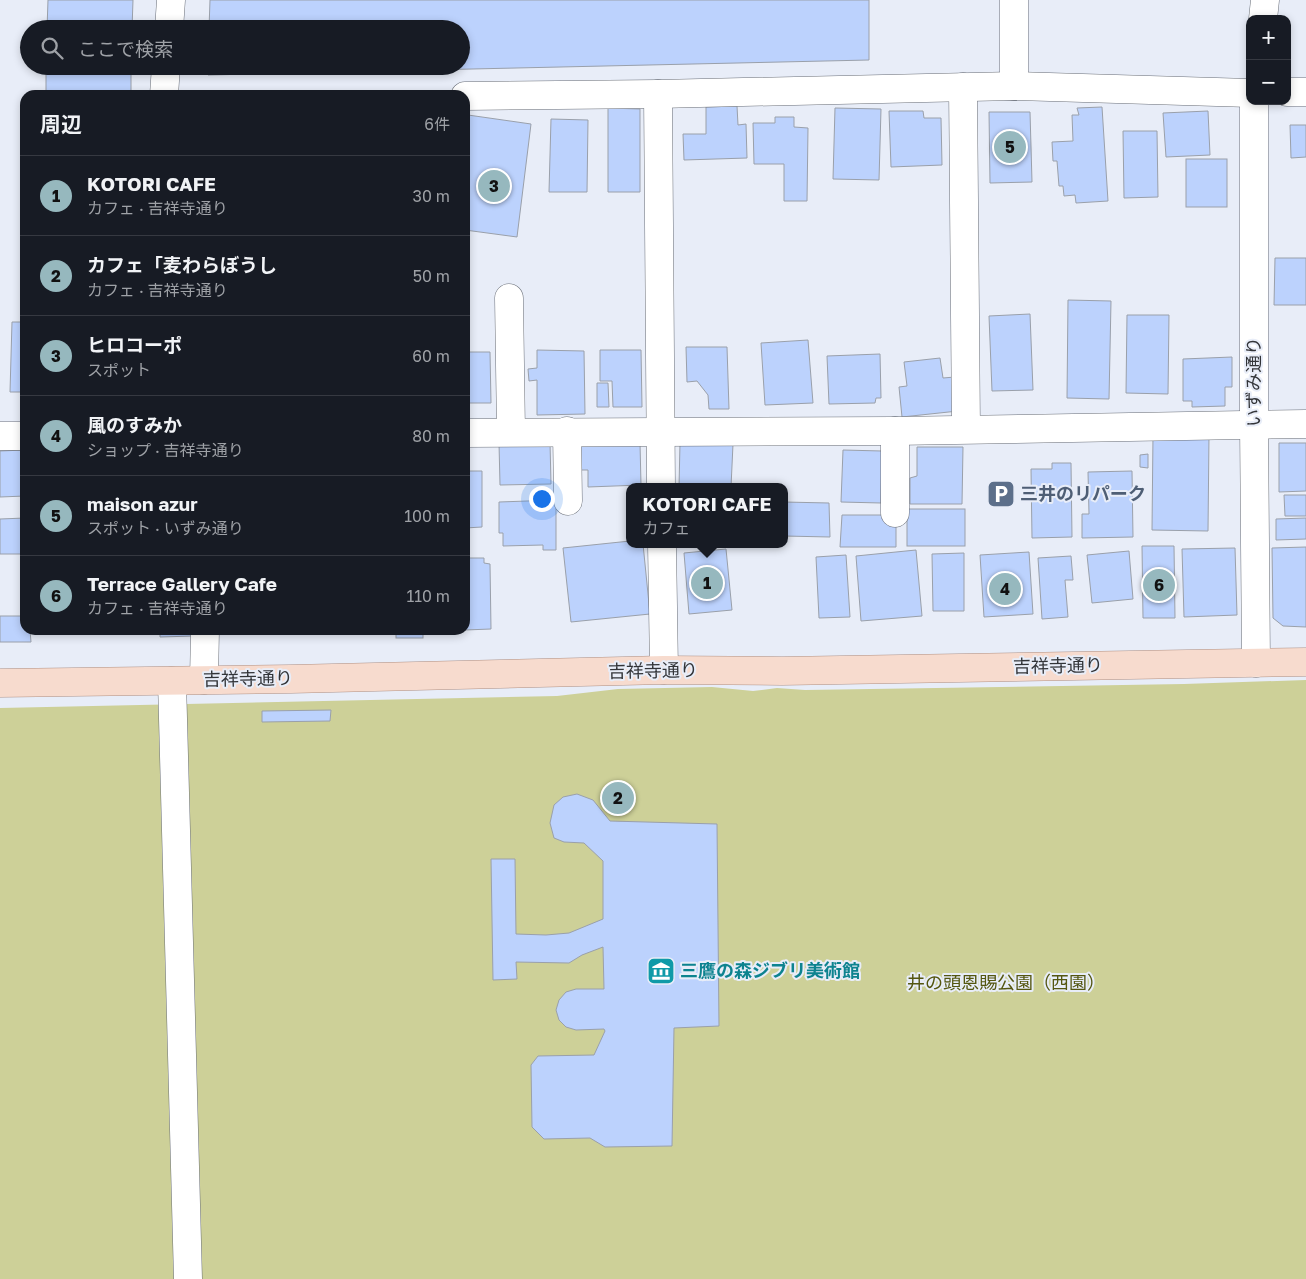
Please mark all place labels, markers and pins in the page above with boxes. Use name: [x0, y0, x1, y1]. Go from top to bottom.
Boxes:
pin: 5: [994, 128, 1026, 166]
pin: 3: [478, 167, 510, 205]
parking icon: 三井のリパーク: [986, 479, 1016, 509]
place label: 三井のリパーク: [1020, 482, 1146, 504]
pin: 1: [691, 564, 723, 602]
pin: 6: [1143, 566, 1175, 604]
pin: 4: [989, 570, 1021, 608]
pin: 2: [602, 779, 634, 817]
museum icon: 三鷹の森ジブリ美術館: [646, 956, 676, 986]
place label: 三鷹の森ジブリ美術館: [680, 959, 860, 981]

